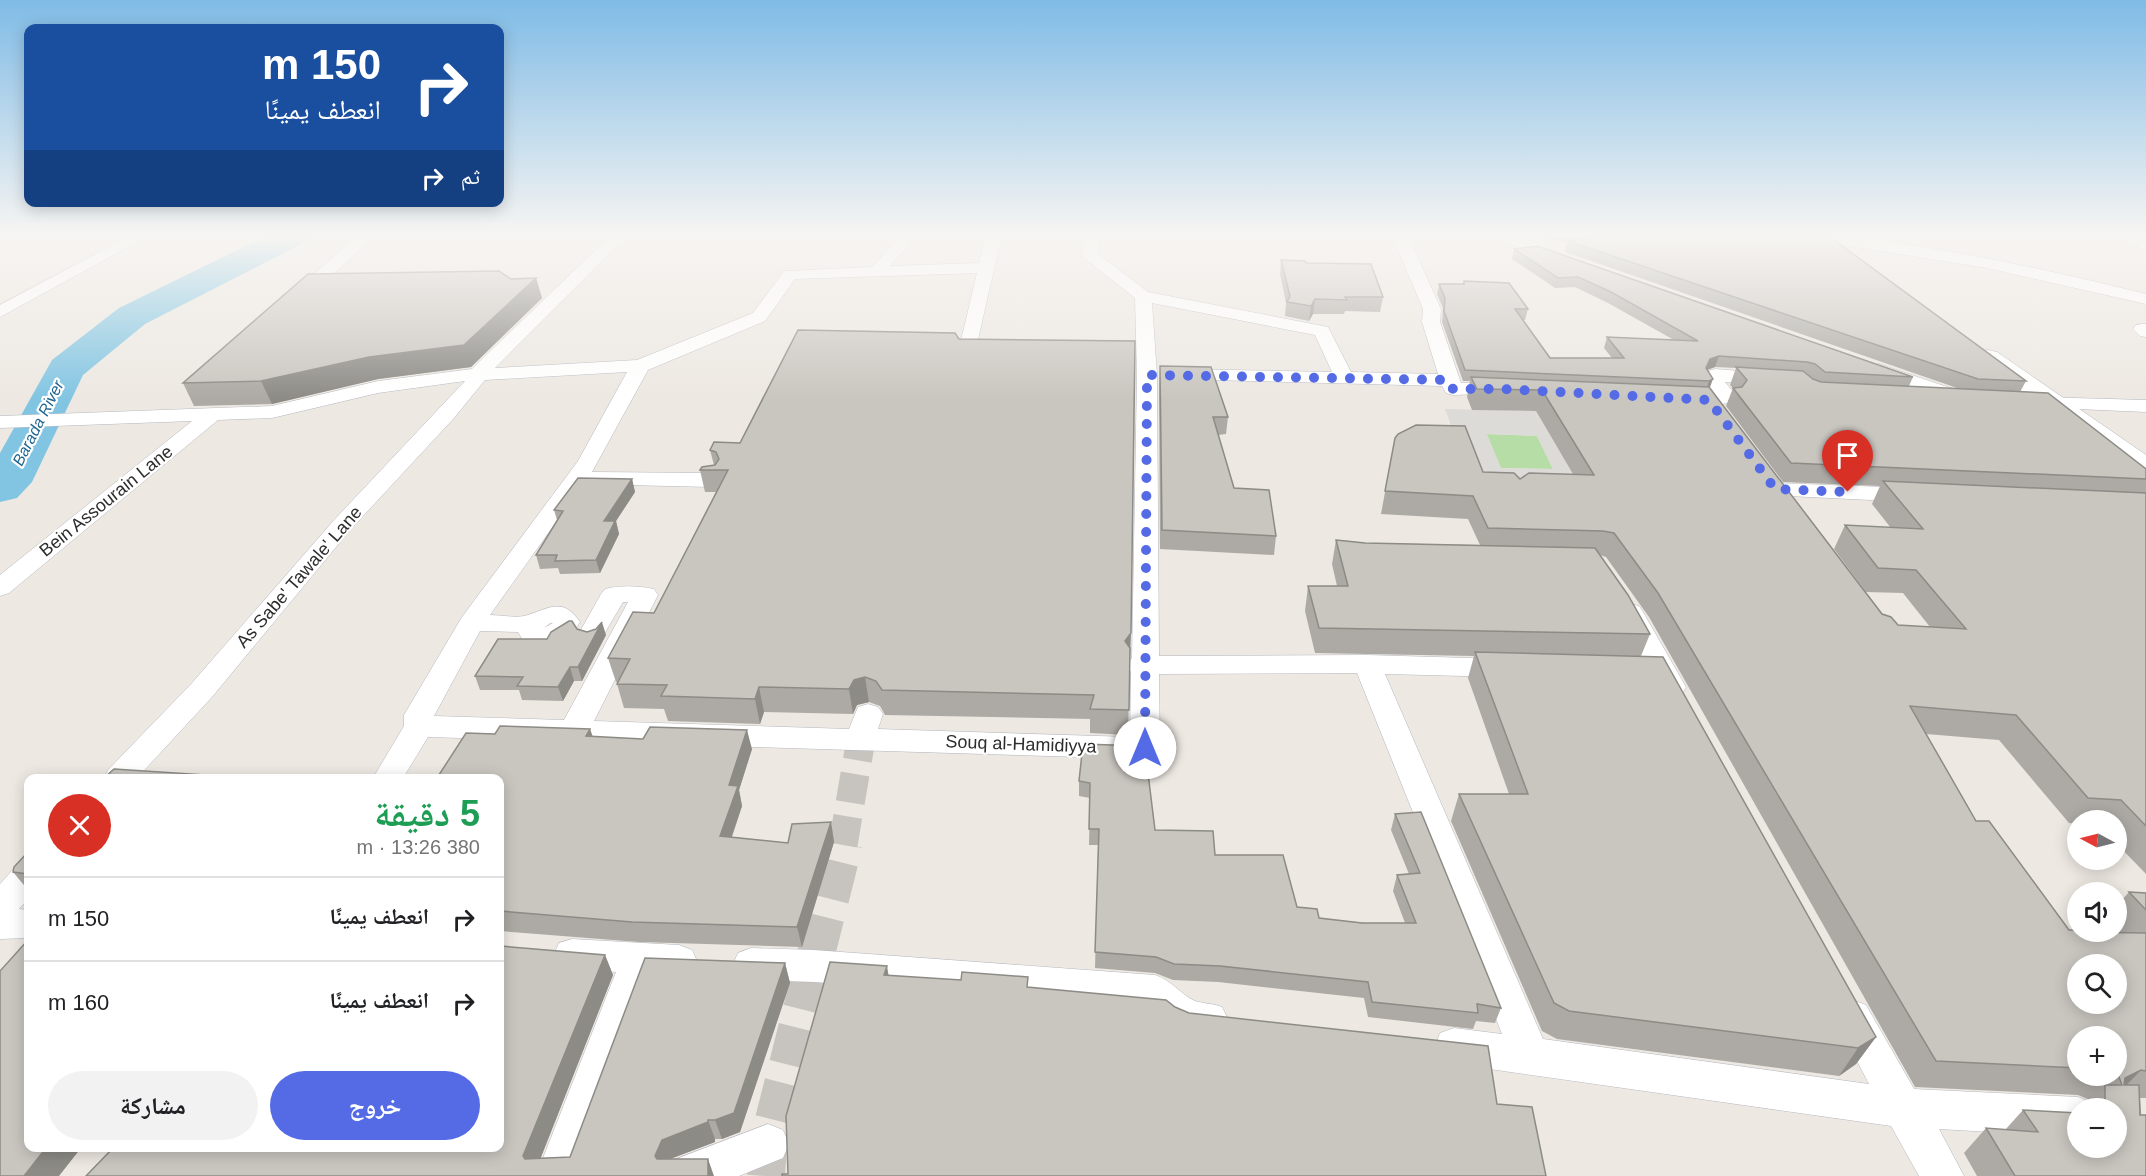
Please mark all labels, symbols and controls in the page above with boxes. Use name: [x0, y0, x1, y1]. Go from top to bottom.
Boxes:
text: 150 m: [262, 41, 381, 88]
icon: right: [402, 48, 480, 126]
text: انعطف يمينًا: [265, 95, 381, 125]
icon: right: [416, 162, 449, 195]
text: ثم: [461, 164, 480, 189]
water label: Barada River: [9, 377, 67, 468]
pin: [1822, 430, 1873, 492]
icon: arrive: [1831, 439, 1864, 472]
street label: Bein Assourain Lane: [36, 441, 176, 561]
street label: As Sabe' Tawale' Lane: [232, 502, 366, 652]
position arrow: [1113, 716, 1177, 780]
street label: Souq al-Hamidiyya: [945, 731, 1098, 757]
text: 5 دقيقة: [374, 793, 480, 834]
button: close: [48, 794, 111, 857]
north arrow: [2067, 810, 2127, 870]
map controls: [2067, 810, 2127, 1158]
text: 380 m · 13:26: [357, 836, 480, 858]
button: sound: [2067, 882, 2127, 942]
icon: right: [447, 903, 480, 936]
text: انعطف يمينًا: [330, 904, 429, 929]
text: 150 m: [48, 906, 109, 931]
button: search: [2067, 954, 2127, 1014]
icon: right: [447, 987, 480, 1020]
text: انعطف يمينًا: [330, 988, 429, 1013]
text: 160 m: [48, 990, 109, 1015]
button: +: [2067, 1026, 2127, 1086]
button: مشاركة: [48, 1071, 258, 1140]
button: خروج: [270, 1071, 480, 1140]
button: −: [2067, 1098, 2127, 1158]

